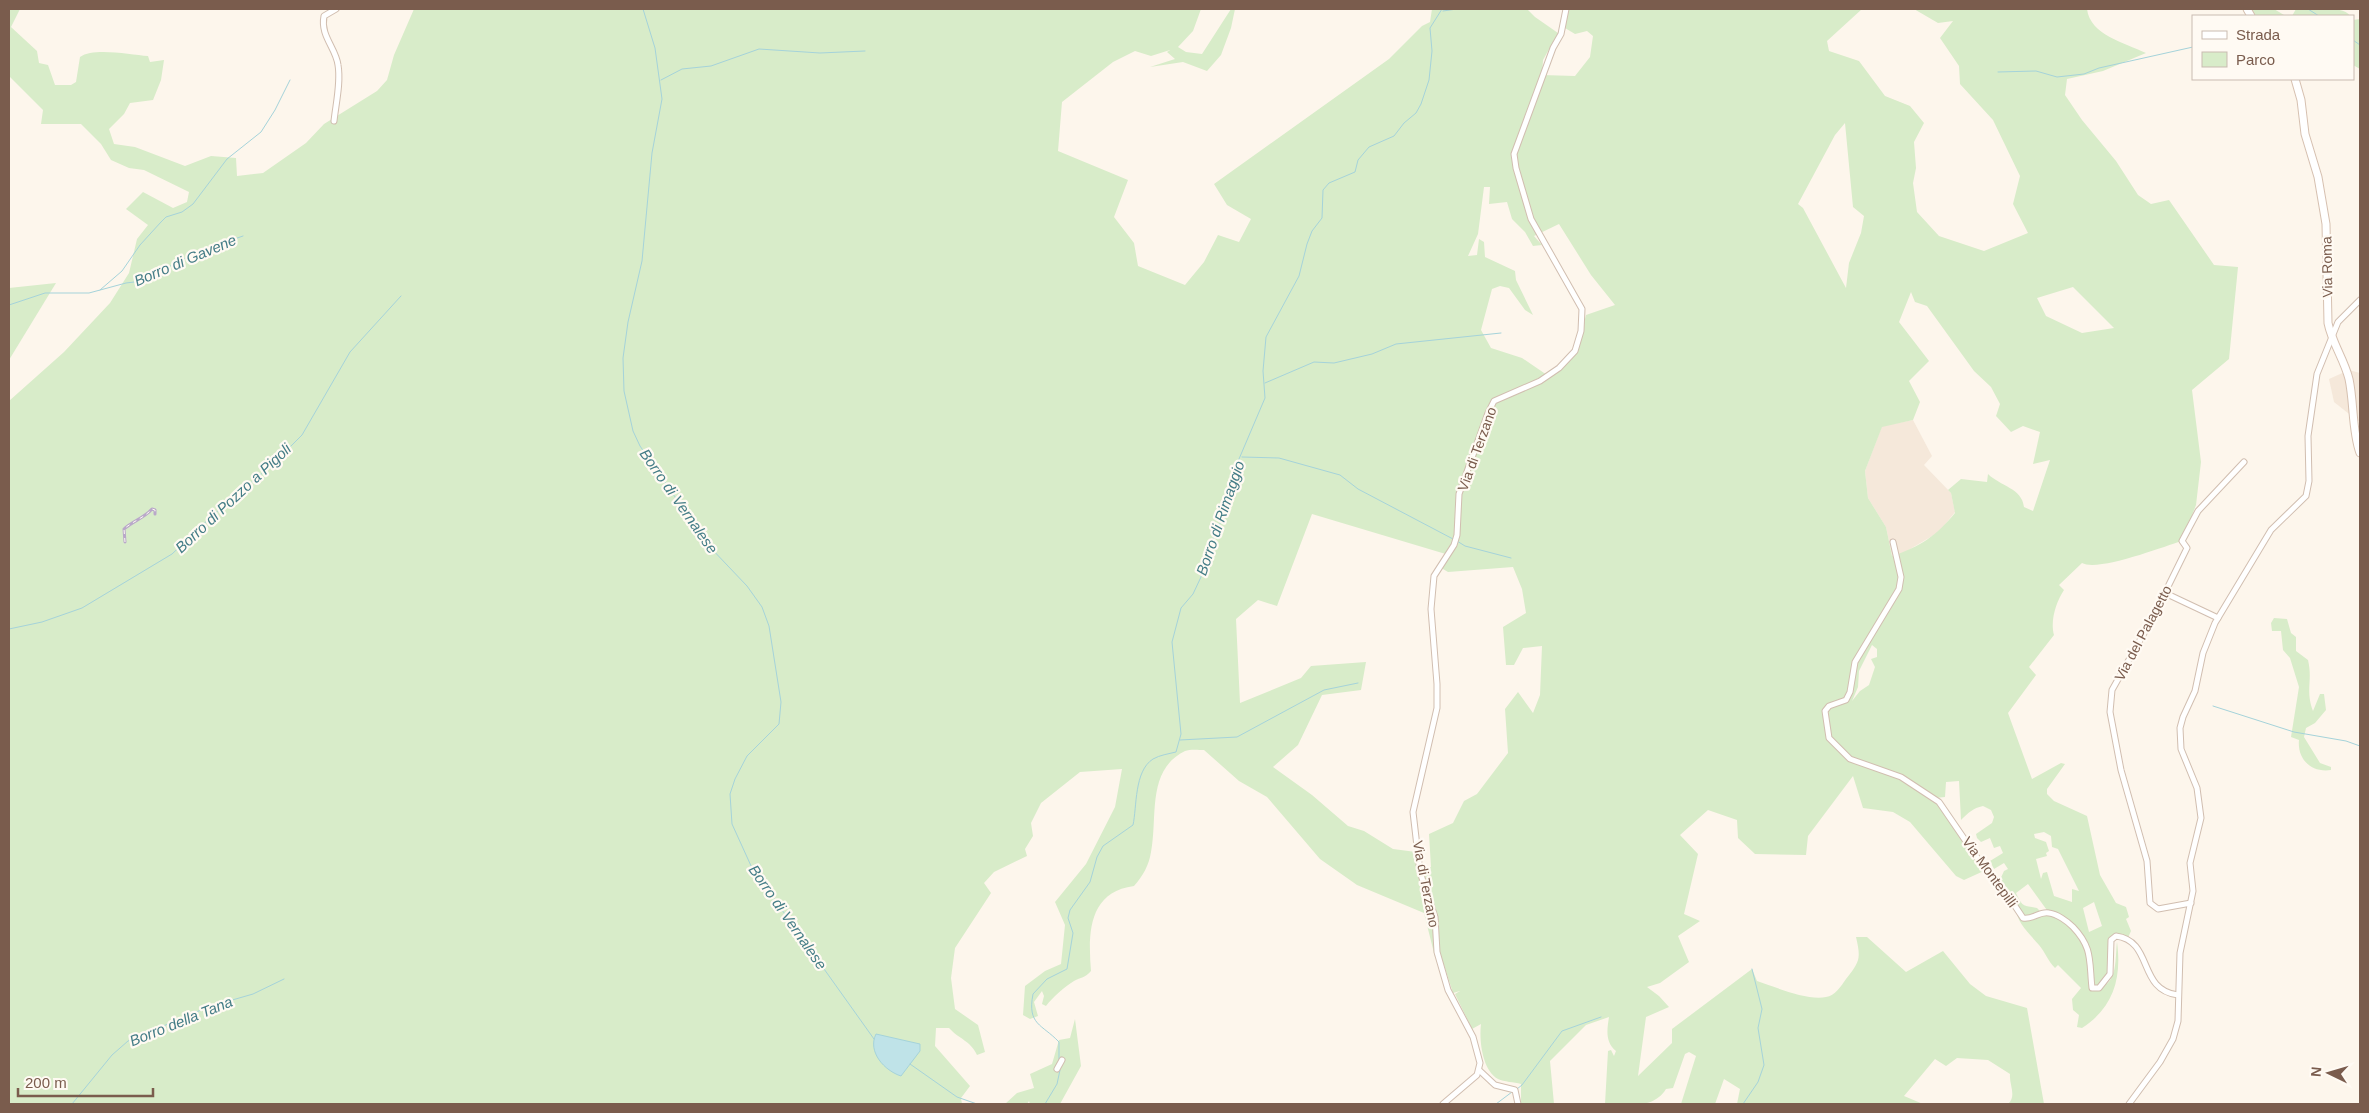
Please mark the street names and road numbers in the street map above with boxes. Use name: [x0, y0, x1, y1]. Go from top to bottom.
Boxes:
street label: Via Roma: [2318, 236, 2336, 298]
street label: Via di Terzano: [1454, 405, 1500, 493]
street label: Via del Palagetto: [2111, 582, 2175, 683]
street label: Via Montepilli: [1959, 834, 2021, 910]
street label: Via di Terzano: [1410, 839, 1442, 929]

